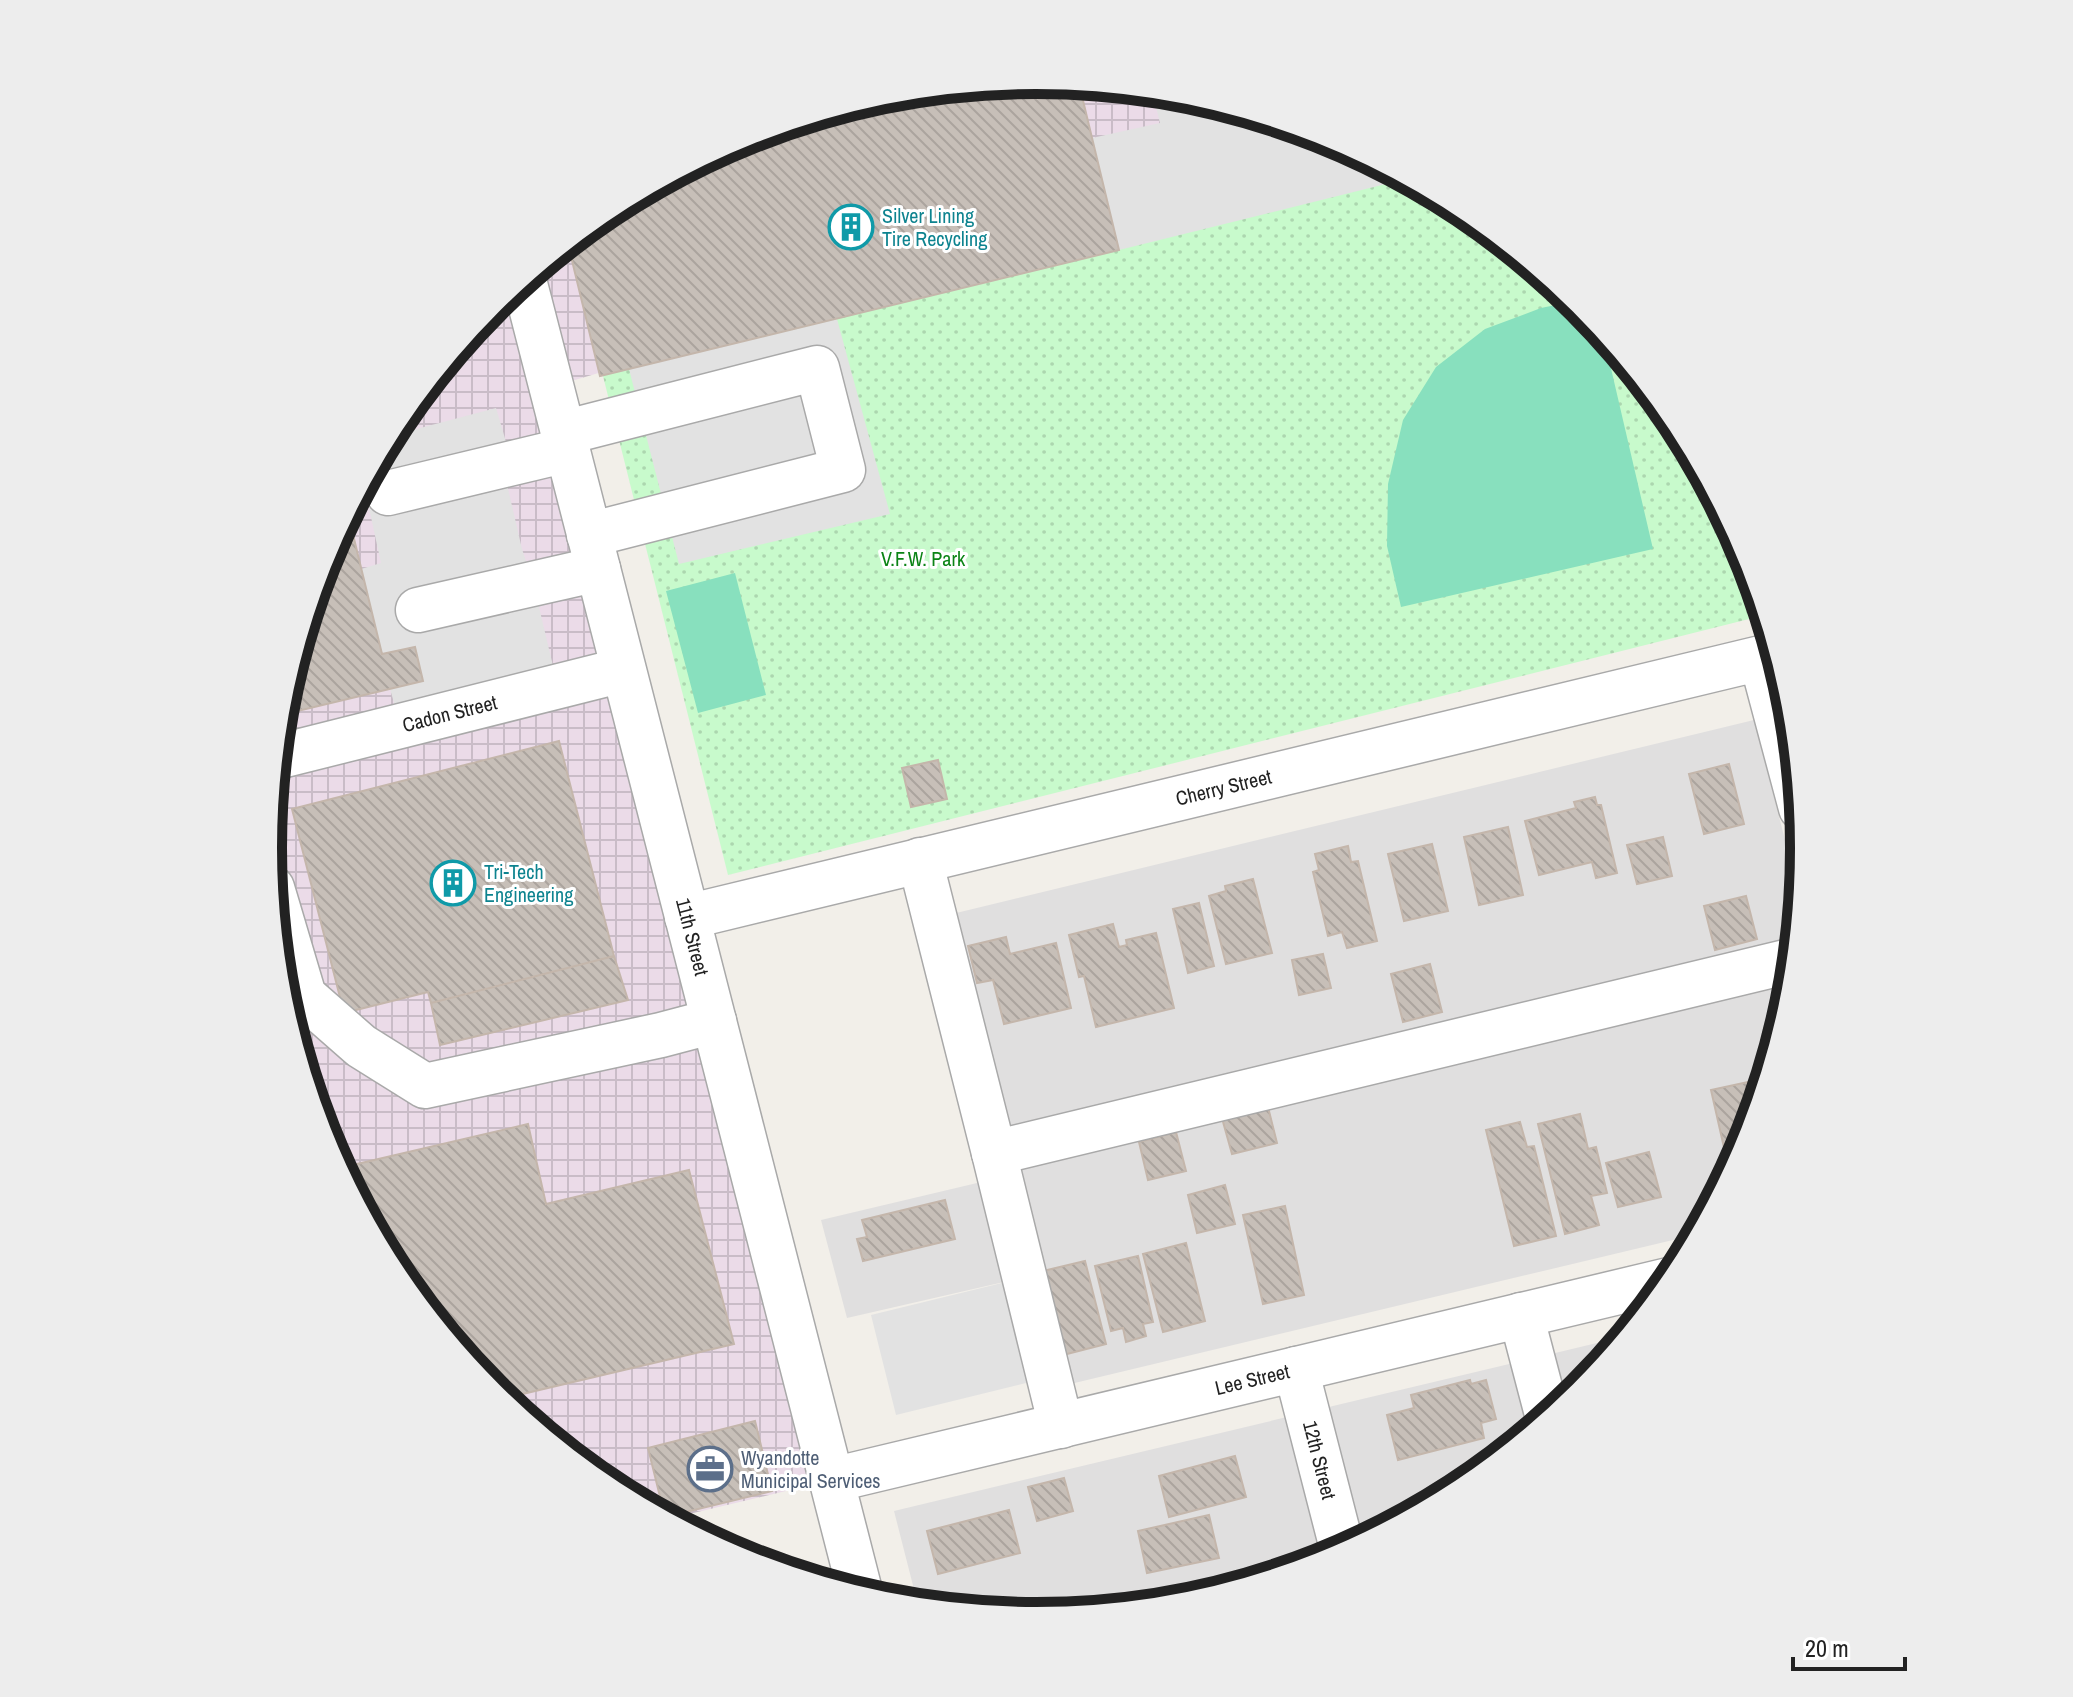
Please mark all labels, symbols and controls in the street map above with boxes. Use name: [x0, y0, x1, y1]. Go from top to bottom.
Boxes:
place label: Silver Lining Tire Recycling: [882, 202, 987, 252]
building icon: Silver Lining Tire Recycling: [827, 203, 875, 251]
park label: V.F.W. Park: [881, 545, 966, 572]
street label: Cadon Street: [399, 688, 500, 738]
street label: Cherry Street: [1173, 762, 1275, 812]
place label: Tri-Tech Engineering: [484, 858, 573, 908]
building icon: Tri-Tech Engineering: [429, 859, 477, 907]
street label: 11th Street: [670, 895, 716, 979]
street label: Lee Street: [1212, 1357, 1292, 1401]
street label: 12th Street: [1297, 1418, 1343, 1503]
place label: Wyandotte Municipal Services: [741, 1444, 880, 1494]
office icon: Wyandotte Municipal Services: [686, 1445, 734, 1493]
scale bar: [1793, 1621, 1905, 1671]
text: 20 m: [1805, 1632, 1849, 1664]

